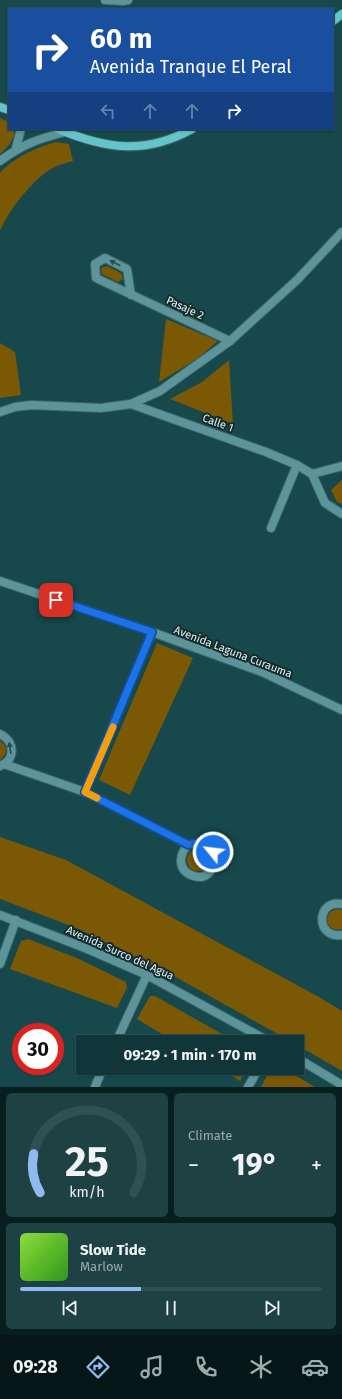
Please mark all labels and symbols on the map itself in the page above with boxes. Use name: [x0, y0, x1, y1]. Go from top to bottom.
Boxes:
one-way arrow: [110, 260, 121, 267]
street label: Pasaje 2: [164, 294, 206, 322]
street label: Calle 1: [201, 411, 235, 435]
pin: [39, 583, 73, 617]
street label: Avenida Laguna Curauma: [172, 623, 294, 681]
one-way arrow: [7, 742, 13, 754]
position arrow: [192, 831, 234, 873]
street label: Avenida Surco del Agua: [64, 923, 176, 983]
speed limit sign: 30: [12, 1023, 64, 1075]

